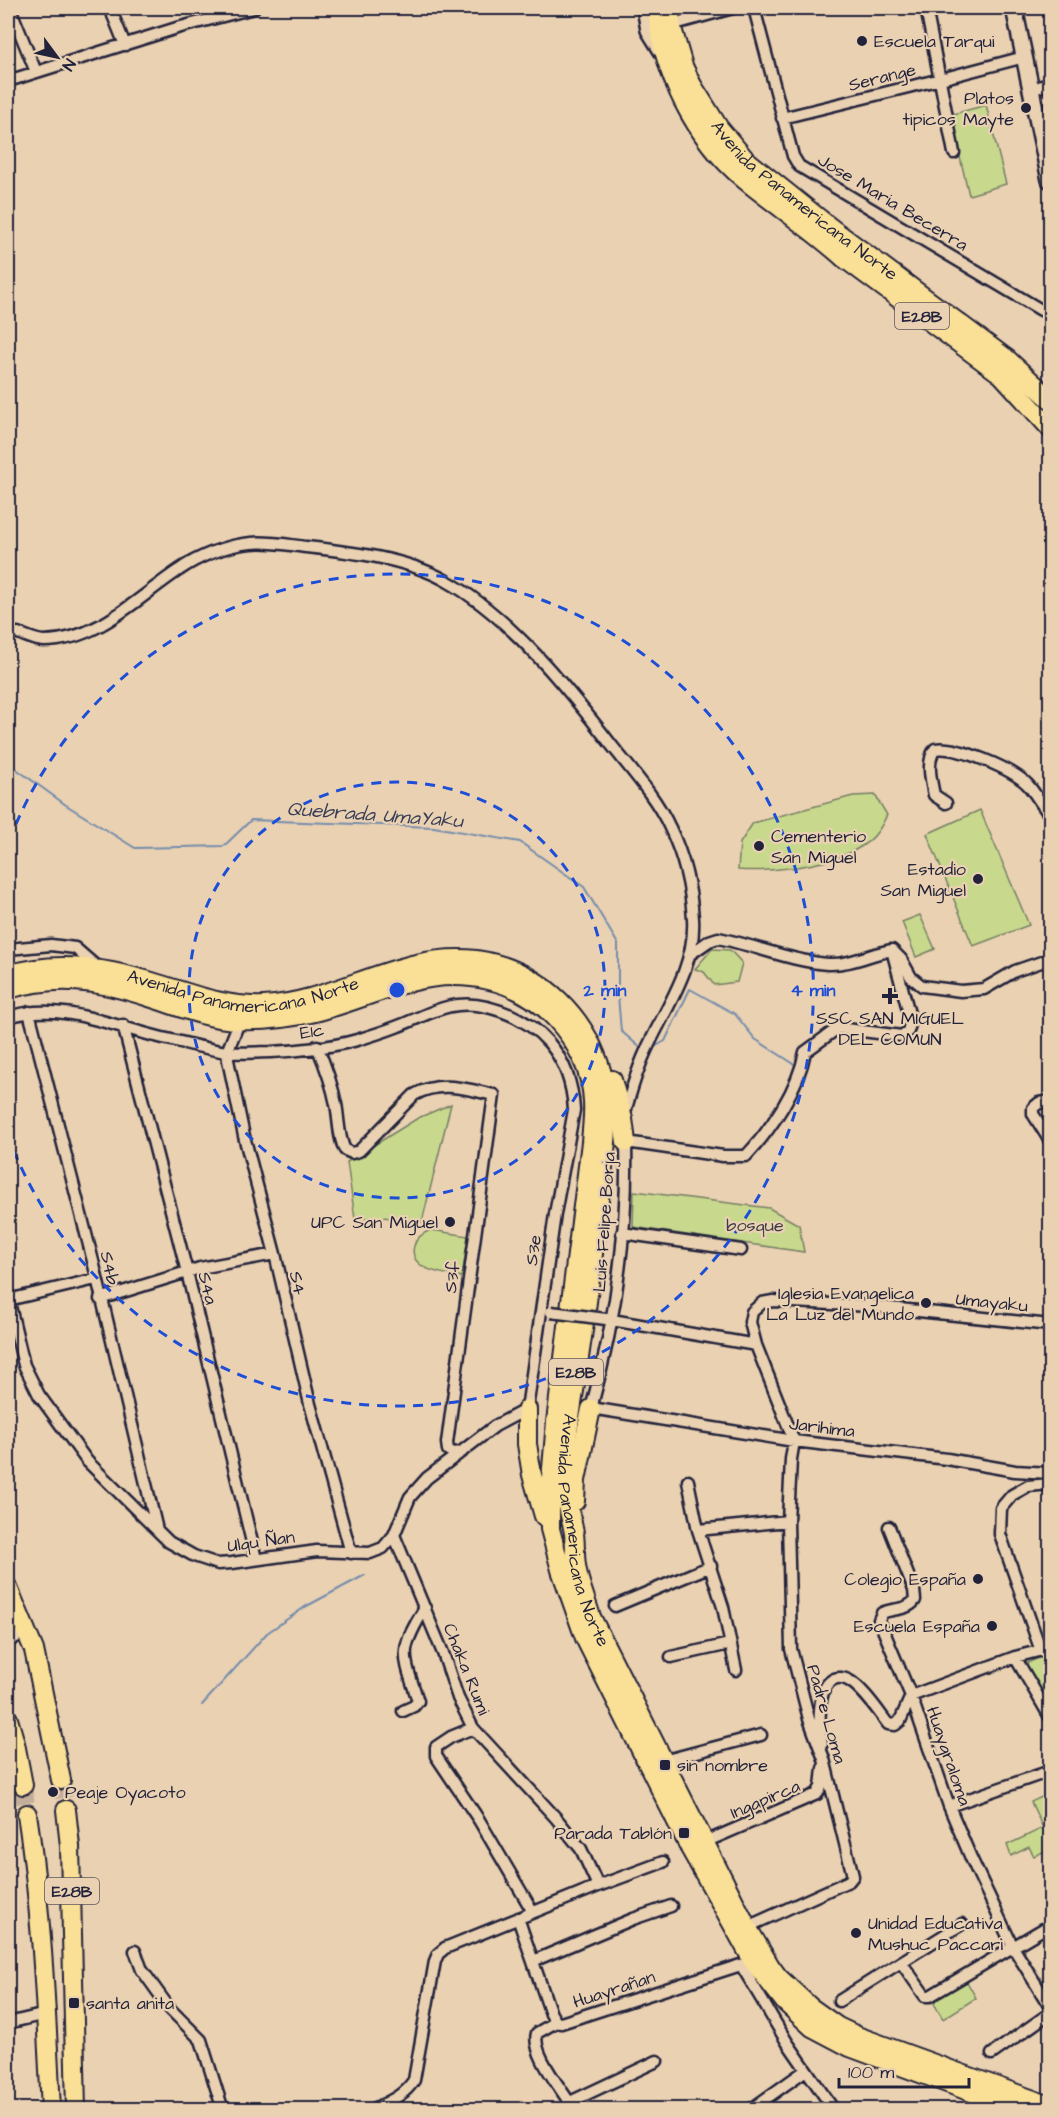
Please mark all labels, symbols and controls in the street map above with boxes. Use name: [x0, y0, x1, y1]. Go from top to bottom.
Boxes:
north arrow: [27, 27, 87, 87]
place label: Escuela Tarqui: [874, 29, 995, 54]
marker: Escuela Tarqui: [855, 34, 869, 48]
text: N: [57, 54, 81, 75]
street label: Serange: [846, 57, 919, 99]
place label: Platos tipicos Mayte: [903, 86, 1014, 133]
marker: Platos tipicos Mayte: [1019, 101, 1033, 115]
street label: Avenida Panamericana Norte: [705, 116, 903, 287]
street label: Jose Maria Becerra: [813, 148, 973, 257]
road number: E28B: [895, 303, 949, 329]
water label: Quebrada UmaYaku: [286, 795, 466, 835]
place label: Cementerio San Miguel: [771, 824, 866, 871]
marker: Cementerio San Miguel: [752, 839, 766, 853]
place label: Estadio San Miguel: [880, 857, 966, 904]
marker: Estadio San Miguel: [971, 872, 985, 886]
street label: Avenida Panamericana Norte: [124, 963, 362, 989]
text: Avenida Panamericana Norte: [124, 964, 363, 1019]
text: 2 min: [582, 978, 627, 1003]
text: 4 min: [790, 978, 836, 1003]
centre of rings: [387, 980, 407, 1000]
marker: SSC SAN MIGUEL DEL COMUN: [881, 987, 899, 1005]
place label: SSC SAN MIGUEL DEL COMUN: [816, 1006, 965, 1052]
street label: E1c: [298, 1017, 326, 1046]
street label: Luis Felipe Borja: [587, 1151, 622, 1293]
place label: UPC San Miguel: [311, 1210, 438, 1236]
park label: bosque: [726, 1213, 784, 1238]
marker: UPC San Miguel: [443, 1215, 457, 1229]
street label: S3e: [519, 1233, 548, 1267]
street label: S4b: [94, 1249, 125, 1287]
street label: S3f: [438, 1259, 467, 1294]
street label: S4a: [191, 1269, 224, 1307]
street label: S4: [283, 1269, 312, 1298]
place label: Iglesia Evangelica La Luz del Mundo: [766, 1281, 914, 1327]
street label: Umayaku: [954, 1286, 1029, 1320]
marker: Iglesia Evangelica La Luz del Mundo: [919, 1296, 933, 1310]
road number: E28B: [549, 1359, 603, 1385]
street label: Jarihima: [788, 1411, 856, 1444]
street label: Avenida Panamericana Norte: [551, 1412, 616, 1651]
street label: Ulqu Ñan: [226, 1524, 296, 1559]
place label: Colegio España: [844, 1567, 966, 1593]
marker: Colegio España: [971, 1572, 985, 1586]
place label: Escuela España: [854, 1614, 980, 1639]
marker: Escuela España: [985, 1619, 999, 1633]
street label: Chaka Rumi: [437, 1620, 496, 1719]
street label: Padre Loma: [800, 1661, 853, 1767]
street label: Huaygraloma: [919, 1703, 977, 1810]
place label: sin nombre: [677, 1753, 768, 1778]
marker: sin nombre: [658, 1758, 672, 1772]
street label: Ingapirca: [727, 1774, 804, 1826]
place label: Peaje Oyacoto: [65, 1780, 186, 1806]
marker: Peaje Oyacoto: [46, 1785, 60, 1799]
place label: Parada Tablón: [554, 1821, 672, 1846]
marker: Parada Tablón: [677, 1826, 691, 1840]
road number: E28B: [45, 1878, 99, 1904]
place label: Unidad Educativa Mushuc Paccari: [868, 1911, 1003, 1957]
marker: Unidad Educativa Mushuc Paccari: [849, 1926, 863, 1940]
street label: Huayrañan: [570, 1964, 659, 2015]
place label: santa anita: [86, 1991, 174, 2016]
marker: santa anita: [67, 1996, 81, 2010]
scale bar: [839, 2051, 970, 2089]
text: 100 m: [848, 2060, 894, 2085]

